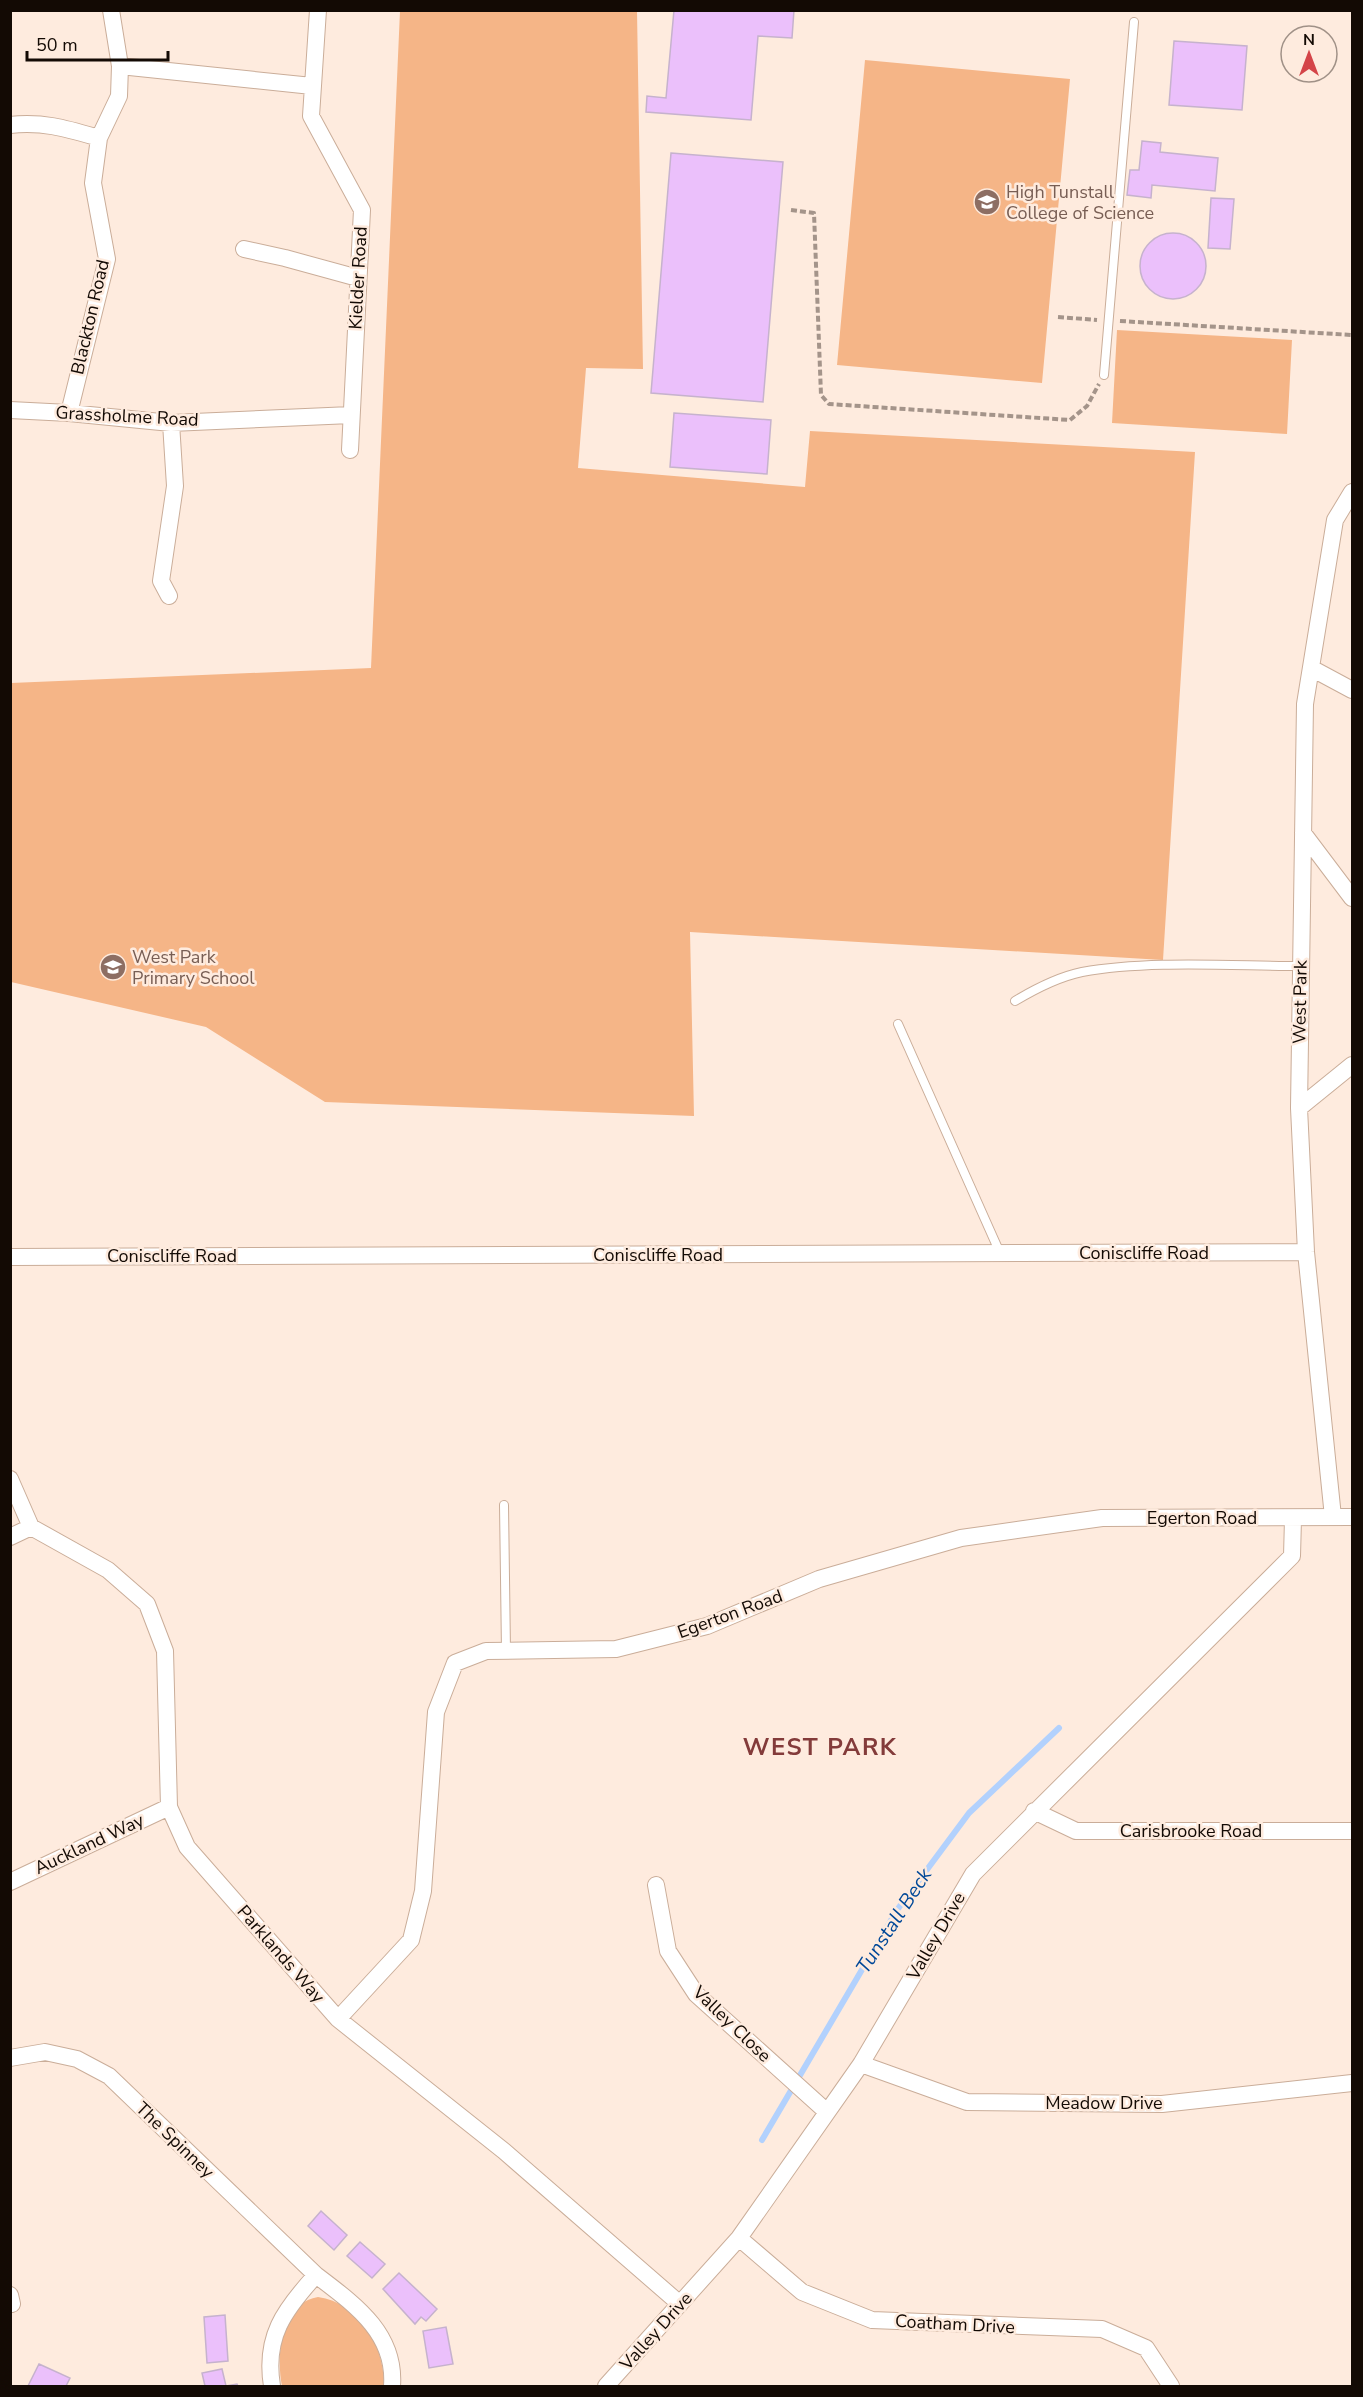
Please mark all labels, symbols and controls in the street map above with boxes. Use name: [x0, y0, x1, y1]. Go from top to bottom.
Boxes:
scale bar: [27, 24, 168, 62]
north arrow: [1279, 24, 1339, 84]
text: N: [1303, 29, 1315, 51]
text: 50 m: [36, 33, 78, 57]
place label: High Tunstall College of Science: [1006, 180, 1154, 225]
school or university icon: High Tunstall College of Science: [972, 187, 1002, 217]
street label: Kielder Road: [343, 226, 373, 330]
street label: Blackton Road: [65, 257, 115, 377]
street label: Grassholme Road: [55, 400, 199, 432]
place label: West Park Primary School: [132, 945, 255, 990]
school or university icon: West Park Primary School: [98, 952, 128, 982]
street label: West Park: [1287, 959, 1313, 1044]
street label: Coniscliffe Road: [1079, 1241, 1209, 1265]
street label: Coniscliffe Road: [593, 1243, 723, 1267]
street label: Coniscliffe Road: [107, 1244, 237, 1268]
street label: Egerton Road: [1147, 1506, 1257, 1530]
street label: Egerton Road: [674, 1584, 786, 1644]
district label: WEST PARK: [743, 1731, 897, 1763]
street label: Auckland Way: [30, 1808, 148, 1880]
street label: Carisbrooke Road: [1120, 1819, 1262, 1843]
water label: Tunstall Beck: [850, 1862, 939, 1979]
street label: Valley Drive: [901, 1888, 971, 1985]
street label: Parklands Way: [232, 1900, 331, 2009]
street label: Valley Close: [687, 1980, 776, 2068]
street label: Meadow Drive: [1045, 2091, 1163, 2115]
street label: The Spinney: [131, 2097, 220, 2184]
street label: Valley Drive: [614, 2287, 698, 2376]
street label: Coatham Drive: [895, 2309, 1015, 2339]

